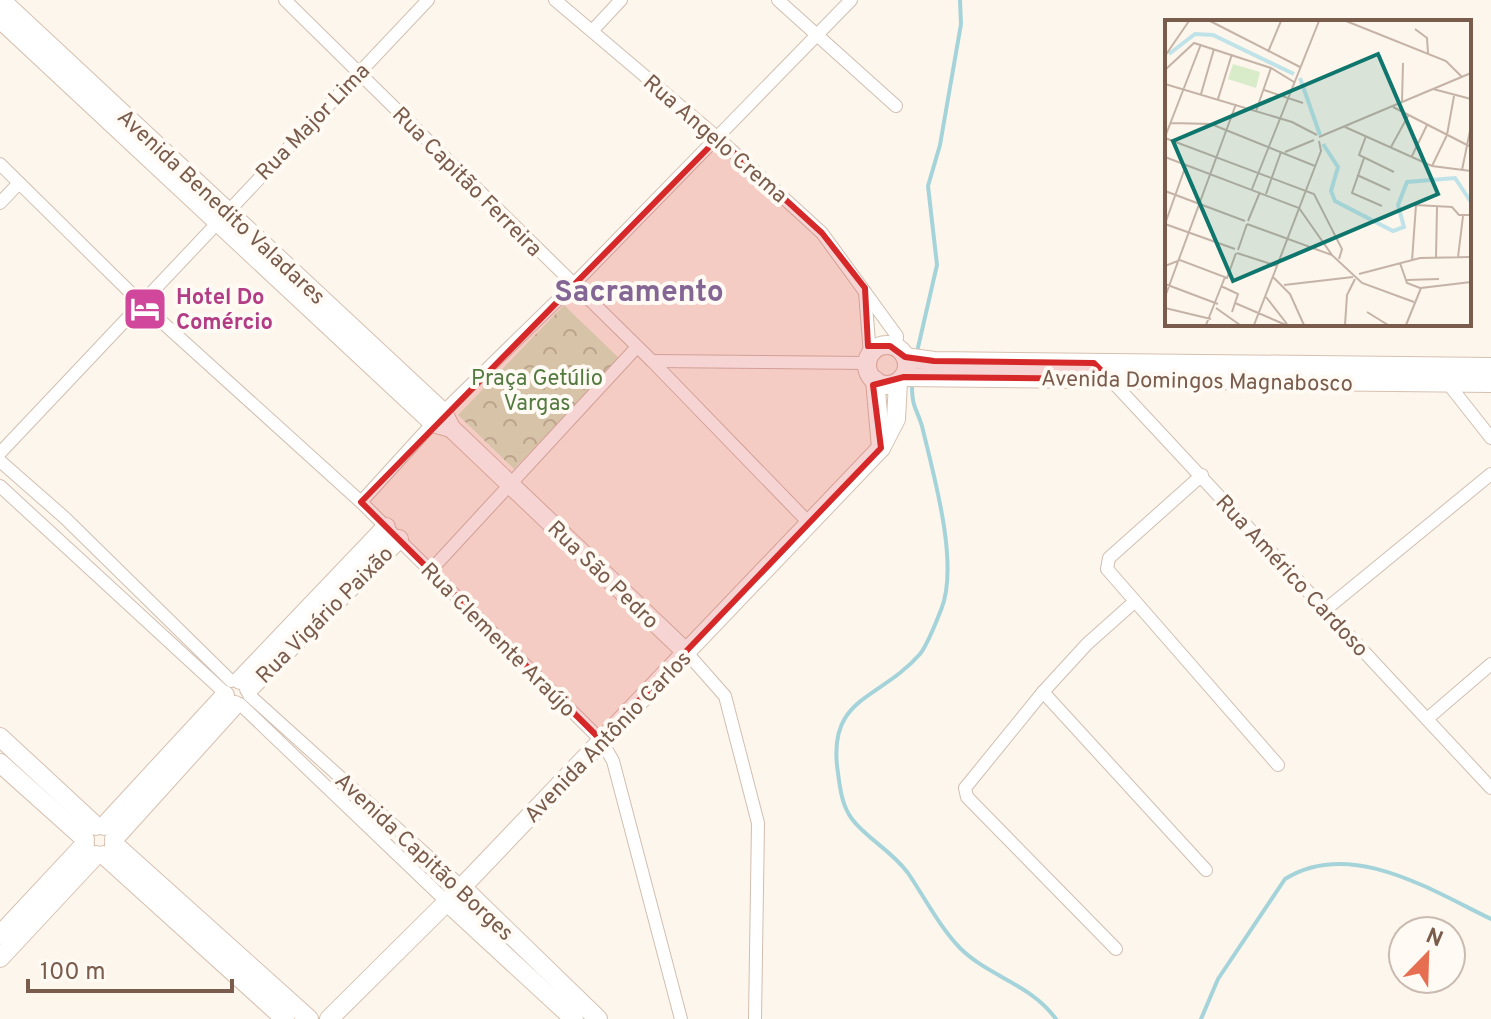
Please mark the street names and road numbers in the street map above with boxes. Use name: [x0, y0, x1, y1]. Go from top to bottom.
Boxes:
street label: Rua Major Lima: [251, 58, 376, 187]
street label: Rua Angelo Crema: [637, 70, 792, 210]
street label: Rua Capitão Ferreira: [386, 102, 547, 263]
street label: Avenida Benedito Valadares: [111, 104, 330, 311]
street label: Avenida Domingos Magnabosco: [1041, 366, 1353, 399]
street label: Rua Américo Cardoso: [1209, 490, 1373, 663]
street label: Rua São Pedro: [541, 516, 664, 636]
street label: Rua Vigário Paixão: [251, 541, 400, 690]
street label: Rua Clemente Araújo: [414, 558, 580, 724]
street label: Avenida Antônio Carlos: [520, 646, 698, 829]
street label: Avenida Capitão Borges: [328, 768, 518, 948]

